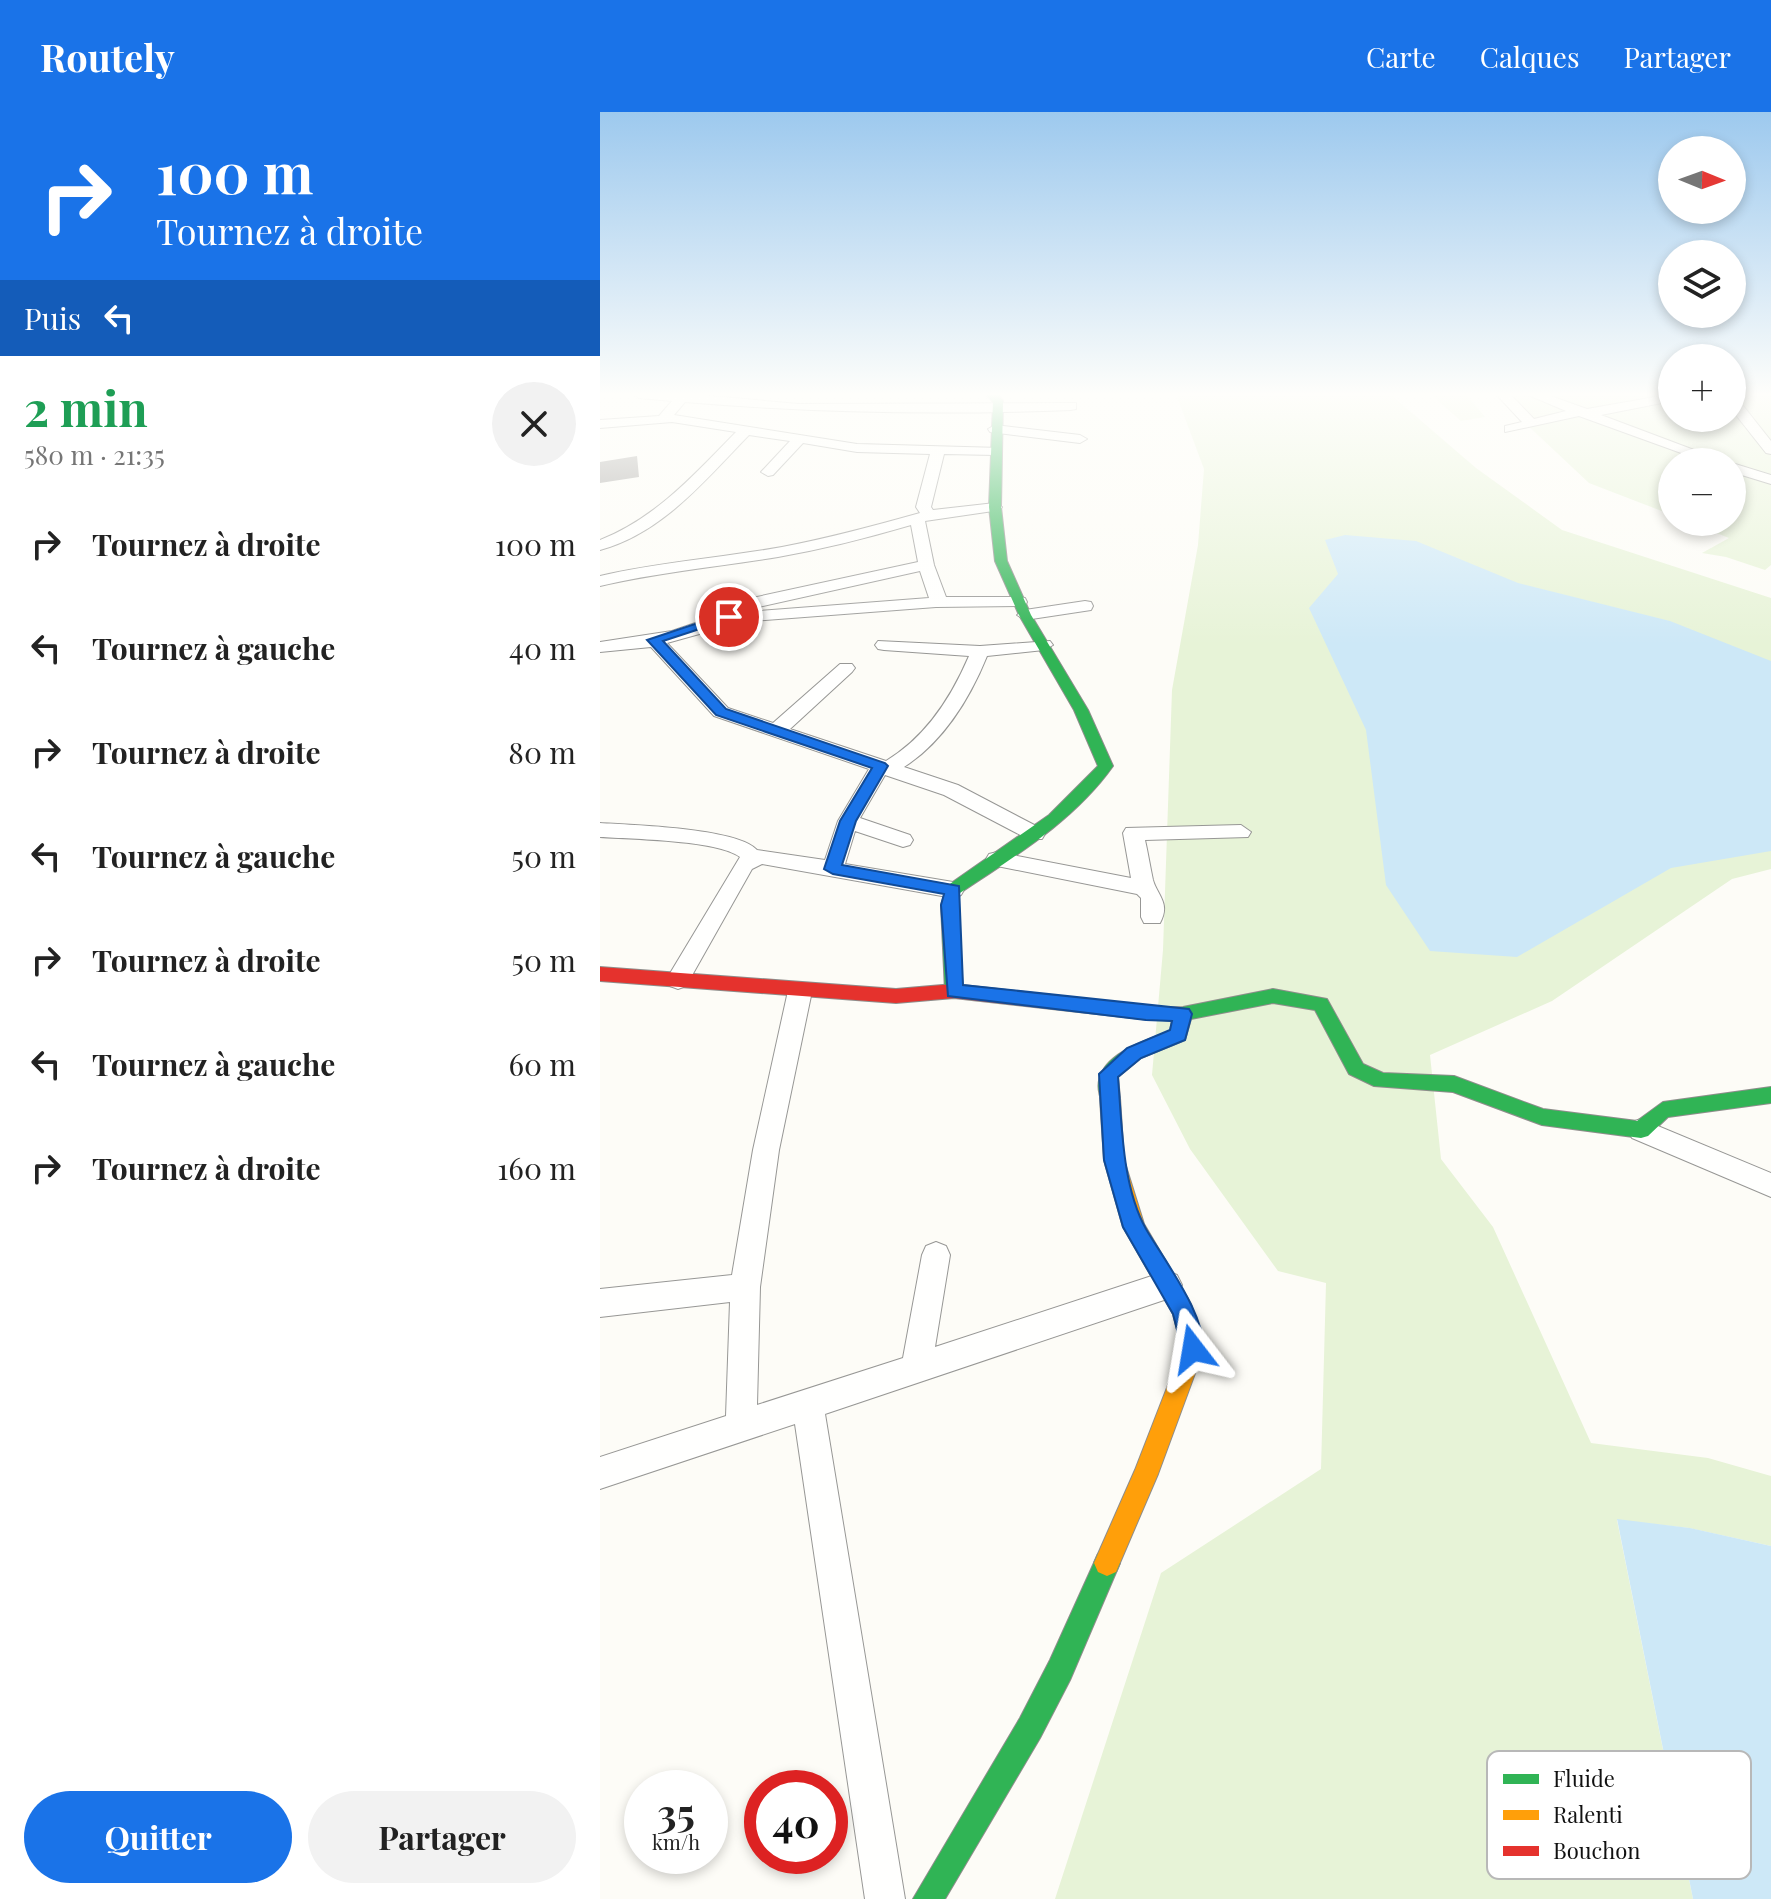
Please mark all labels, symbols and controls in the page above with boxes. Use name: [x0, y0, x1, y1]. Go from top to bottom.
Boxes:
text: Routely: [40, 31, 175, 82]
text: Carte: [1366, 38, 1436, 75]
text: Calques: [1480, 38, 1579, 75]
text: Partager: [1623, 38, 1731, 75]
text: 100 m: [156, 134, 313, 209]
north arrow: [1658, 136, 1746, 224]
map controls: [1658, 136, 1746, 536]
icon: right: [24, 144, 128, 248]
text: Tournez à droite: [156, 206, 423, 254]
button: layers: [1658, 240, 1746, 328]
icon: left: [97, 296, 141, 340]
text: Puis: [24, 298, 81, 338]
button: +: [1658, 344, 1746, 432]
text: 2 min: [24, 375, 148, 439]
button: close: [492, 382, 576, 466]
text: 580 m · 21:35: [24, 437, 165, 472]
button: −: [1658, 448, 1746, 536]
icon: right: [24, 522, 68, 566]
text: Tournez à droite: [92, 524, 321, 564]
text: 100 m: [495, 524, 576, 564]
pin: [695, 583, 763, 651]
icon: arrive: [707, 595, 751, 639]
icon: left: [24, 626, 68, 670]
text: Tournez à gauche: [92, 628, 335, 668]
text: 40 m: [509, 628, 576, 668]
icon: right: [24, 730, 68, 774]
text: Tournez à droite: [92, 732, 321, 772]
text: 80 m: [508, 732, 576, 772]
icon: left: [24, 834, 68, 878]
text: Tournez à gauche: [92, 836, 335, 876]
text: 50 m: [511, 836, 576, 876]
icon: right: [24, 938, 68, 982]
text: Tournez à droite: [92, 940, 321, 980]
text: 50 m: [511, 940, 576, 980]
icon: left: [24, 1042, 68, 1086]
text: Tournez à gauche: [92, 1044, 335, 1084]
text: 60 m: [508, 1044, 576, 1084]
icon: right: [24, 1146, 68, 1190]
text: Tournez à droite: [92, 1148, 321, 1188]
text: 160 m: [497, 1148, 576, 1188]
position arrow: [1151, 1307, 1235, 1391]
legend: [1487, 1751, 1751, 1879]
text: Fluide: [1553, 1763, 1615, 1793]
speed limit sign: 40: [744, 1770, 848, 1874]
text: 35: [657, 1785, 695, 1838]
button: Quitter: [24, 1791, 292, 1883]
button: Partager: [308, 1791, 576, 1883]
text: Ralenti: [1553, 1799, 1623, 1829]
text: km/h: [652, 1828, 700, 1855]
text: Bouchon: [1553, 1835, 1640, 1865]

